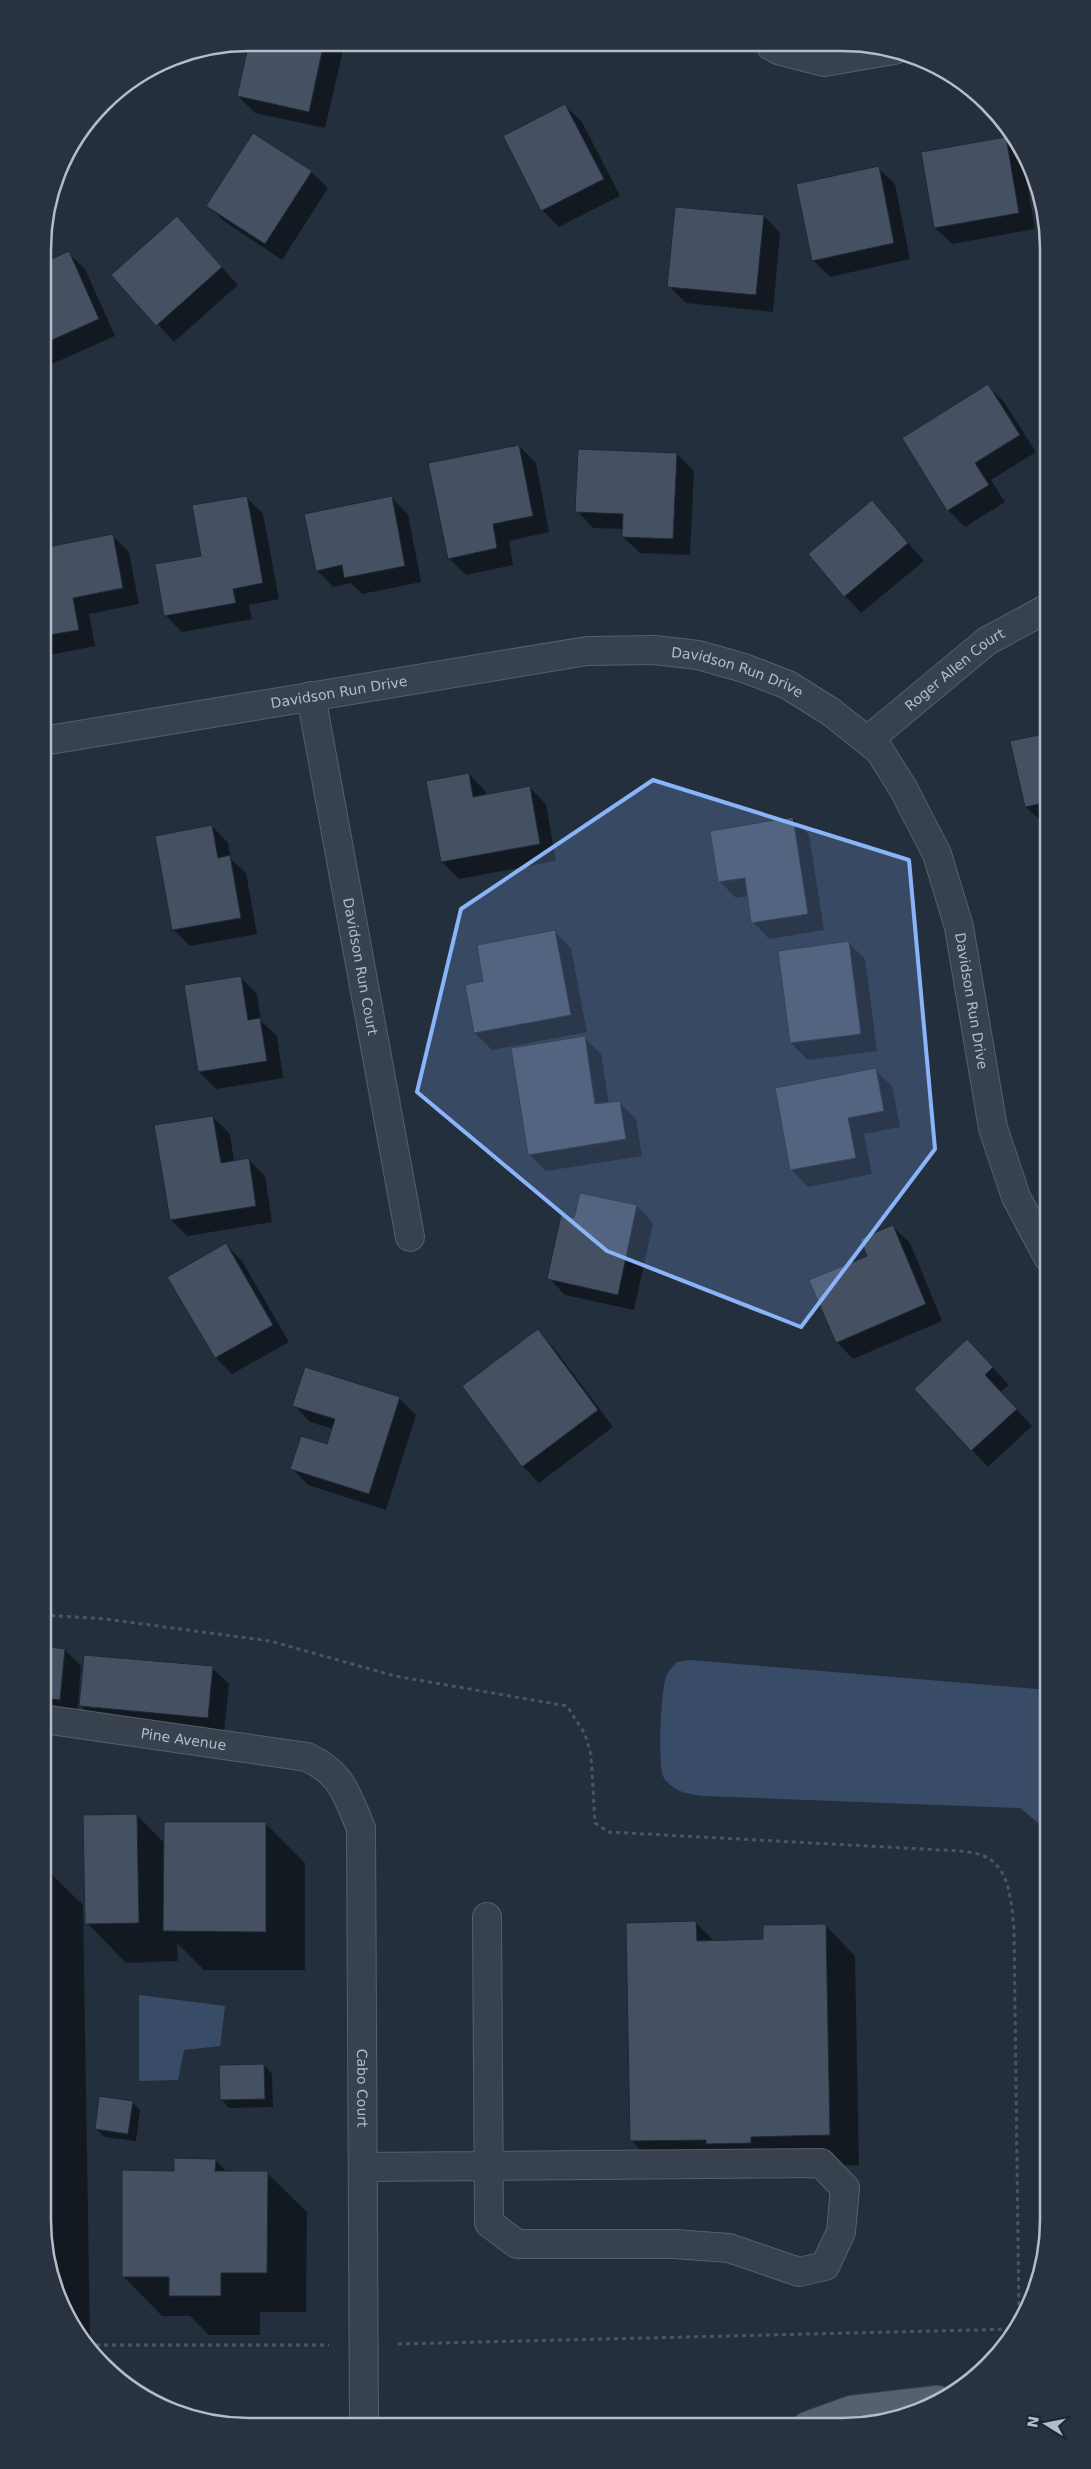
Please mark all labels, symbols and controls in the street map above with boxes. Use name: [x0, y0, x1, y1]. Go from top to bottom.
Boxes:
street label: Roger Allen Court: [902, 625, 1008, 714]
street label: Davidson Run Drive: [670, 644, 806, 701]
street label: Davidson Run Drive: [269, 673, 409, 711]
street label: Davidson Run Court: [340, 896, 381, 1037]
street label: Davidson Run Drive: [952, 931, 991, 1070]
street label: Pine Avenue: [140, 1725, 227, 1753]
street label: Cabo Court: [354, 2049, 371, 2128]
north arrow: [1021, 2399, 1071, 2449]
text: N: [1024, 2415, 1042, 2429]

